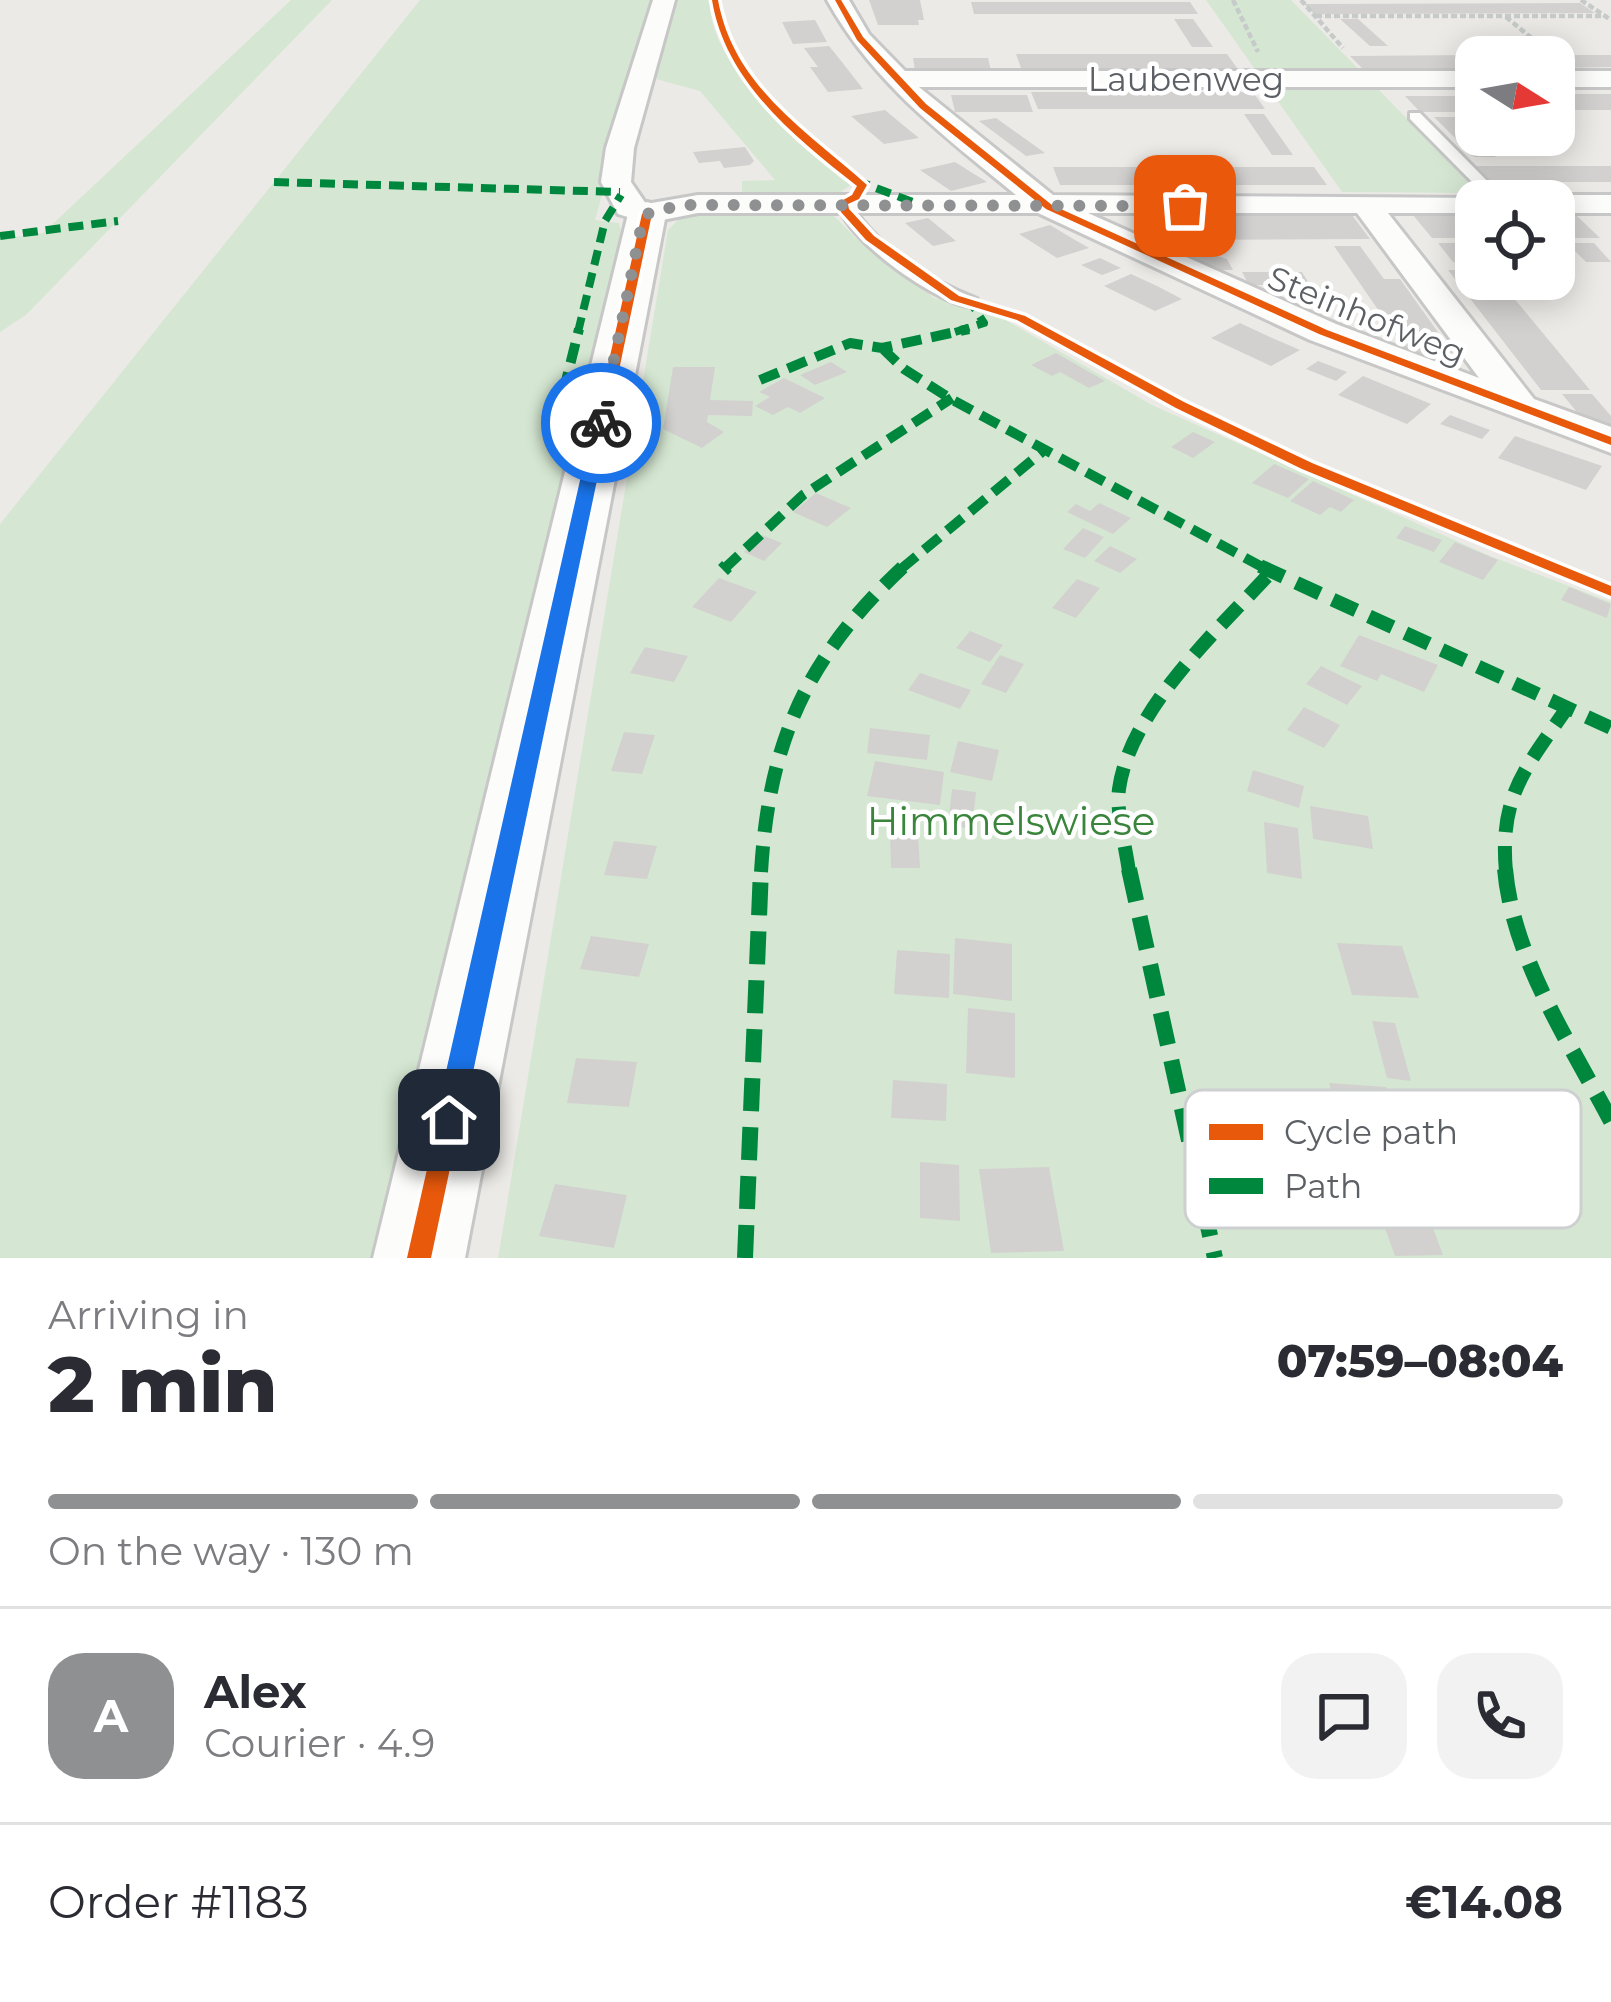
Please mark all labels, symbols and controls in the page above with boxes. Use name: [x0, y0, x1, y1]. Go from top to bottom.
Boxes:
north arrow: [1455, 36, 1575, 156]
map controls: [1455, 36, 1575, 300]
street label: Laubenweg: [1088, 59, 1284, 99]
pin: [1134, 155, 1236, 257]
icon: bag: [1152, 173, 1218, 239]
button: locate: [1455, 180, 1575, 300]
street label: Steinhofweg: [1262, 257, 1472, 373]
courier: [541, 363, 661, 483]
icon: bike: [568, 390, 634, 456]
park label: Himmelswiese: [867, 797, 1155, 845]
pin: [398, 1069, 500, 1171]
icon: home: [416, 1087, 482, 1153]
legend: [1185, 1090, 1581, 1228]
text: Cycle path: [1284, 1112, 1458, 1152]
text: Path: [1284, 1166, 1362, 1206]
text: Arriving in: [48, 1291, 249, 1339]
text: 07:59–08:04: [1277, 1333, 1563, 1388]
text: 2 min: [48, 1336, 278, 1432]
text: On the way · 130 m: [48, 1527, 414, 1575]
button: chat: [1281, 1653, 1407, 1779]
button: phone: [1437, 1653, 1563, 1779]
text: Alex: [204, 1664, 307, 1719]
text: A: [94, 1688, 128, 1743]
text: Courier · 4.9: [204, 1719, 435, 1767]
text: Order #1183: [48, 1874, 309, 1929]
text: €14.08: [1405, 1874, 1563, 1929]

